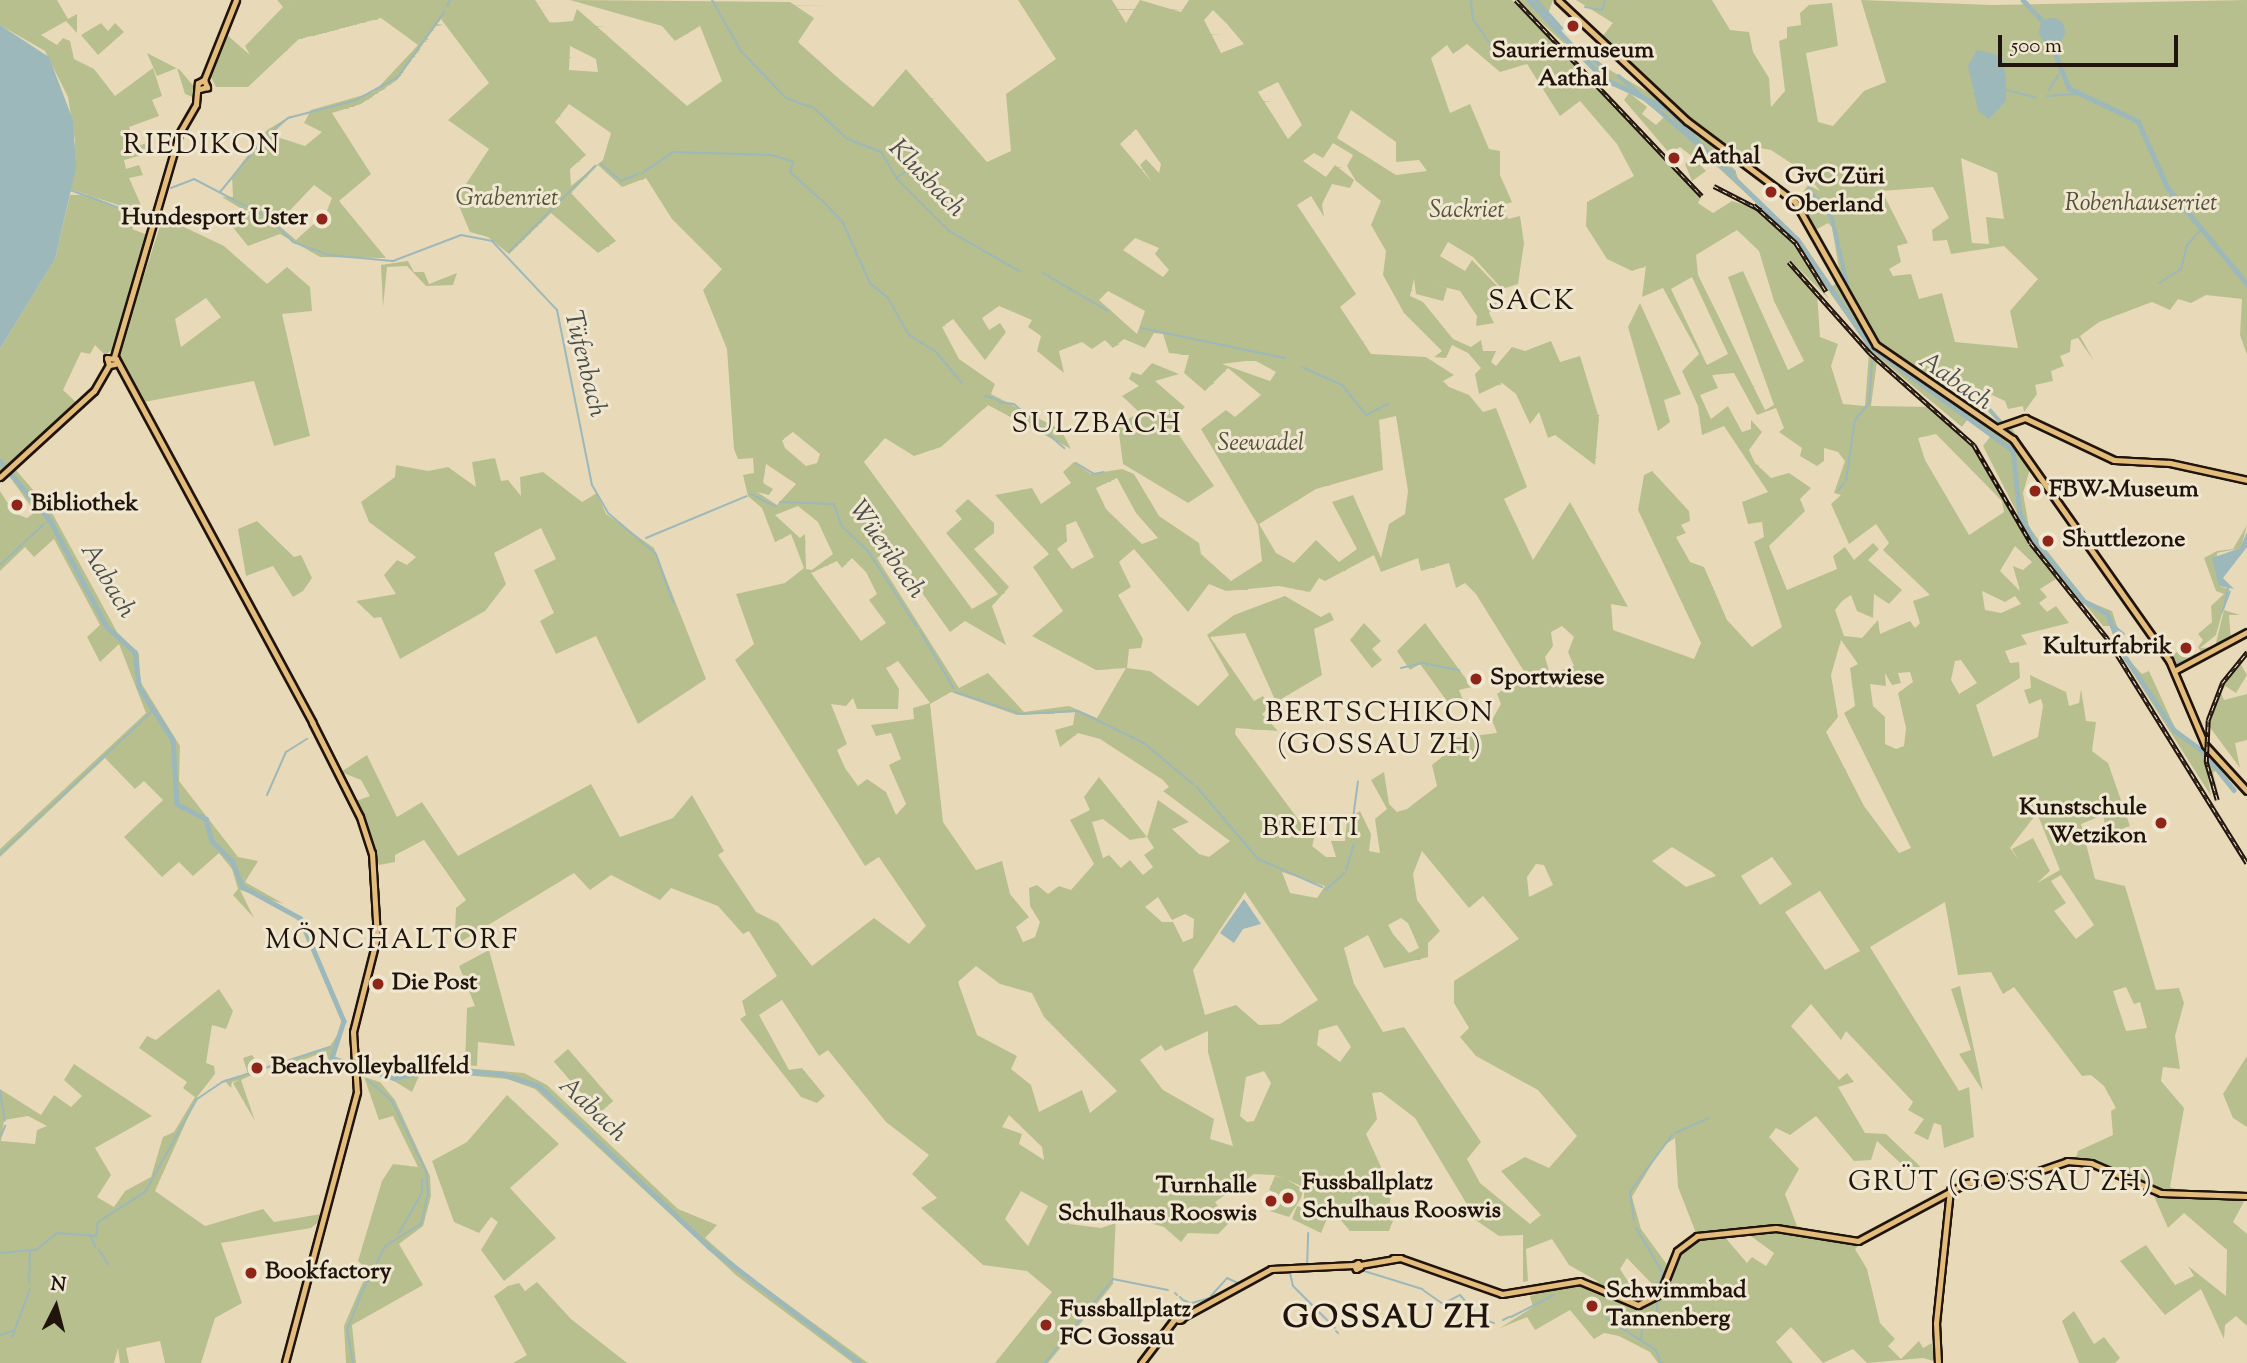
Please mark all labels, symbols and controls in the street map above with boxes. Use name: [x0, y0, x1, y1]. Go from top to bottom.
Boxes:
marker: Sauriermuseum Aathal: [1565, 18, 1581, 34]
scale bar: [2002, 21, 2182, 65]
text: 500 m: [2011, 32, 2062, 62]
place label: Sauriermuseum Aathal: [1492, 38, 1654, 94]
district label: RIEDIKON: [124, 129, 280, 163]
water label: Klusbach: [881, 133, 971, 225]
place label: Aathal: [1690, 144, 1760, 172]
marker: Aathal: [1664, 148, 1684, 168]
place label: GvC Züri Oberland: [1785, 164, 1885, 220]
marker: GvC Züri Oberland: [1763, 184, 1779, 200]
park label: Grabenriet: [456, 186, 558, 214]
park label: Robenhauserriet: [2065, 191, 2217, 219]
park label: Sackriet: [1429, 198, 1505, 226]
place label: Hundesport Uster: [121, 205, 308, 233]
marker: Hundesport Uster: [314, 211, 330, 227]
district label: SACK: [1488, 285, 1576, 319]
water label: Tüfenbach: [556, 307, 612, 421]
water label: Aabach: [1912, 346, 1998, 418]
district label: SULZBACH: [1012, 408, 1182, 442]
park label: Seewadel: [1218, 431, 1304, 459]
place label: FBW-Museum: [2049, 477, 2199, 505]
marker: FBW-Museum: [2027, 483, 2043, 499]
place label: Bibliothek: [31, 491, 138, 519]
water label: Wüeribach: [841, 495, 931, 605]
marker: Bibliothek: [9, 497, 25, 513]
place label: Shuttlezone: [2062, 527, 2185, 555]
marker: Shuttlezone: [2040, 533, 2056, 549]
water label: Aabach: [72, 538, 142, 624]
place label: Kulturfabrik: [2043, 634, 2172, 662]
marker: Kulturfabrik: [2178, 640, 2194, 656]
place label: Sportwiese: [1490, 665, 1604, 693]
marker: Sportwiese: [1468, 671, 1484, 687]
district label: BERTSCHIKON (GOSSAU ZH): [1267, 697, 1493, 763]
place label: Kunstschule Wetzikon: [2019, 795, 2147, 851]
district label: BREITI: [1263, 813, 1359, 845]
marker: Kunstschule Wetzikon: [2153, 815, 2169, 831]
district label: MÖNCHALTORF: [266, 924, 518, 958]
place label: Die Post: [392, 970, 477, 998]
marker: Die Post: [370, 976, 386, 992]
place label: Beachvolleyballfeld: [271, 1054, 470, 1082]
marker: Beachvolleyballfeld: [249, 1060, 265, 1076]
water label: Aabach: [551, 1071, 633, 1149]
district label: GRÜT (GOSSAU ZH): [1850, 1166, 2152, 1200]
place label: Fussballplatz Schulhaus Rooswis: [1302, 1170, 1501, 1226]
place label: Turnhalle Schulhaus Rooswis: [1058, 1173, 1257, 1229]
marker: Fussballplatz Schulhaus Rooswis: [1280, 1190, 1296, 1206]
marker: Turnhalle Schulhaus Rooswis: [1263, 1193, 1279, 1209]
place label: Bookfactory: [265, 1259, 391, 1287]
marker: Bookfactory: [243, 1265, 259, 1281]
text: N: [49, 1271, 67, 1300]
north arrow: [21, 1272, 91, 1342]
place label: Schwimmbad Tannenberg: [1606, 1278, 1747, 1334]
place label: Fussballplatz FC Gossau: [1060, 1297, 1191, 1353]
marker: Schwimmbad Tannenberg: [1584, 1298, 1600, 1314]
district label: GOSSAU ZH: [1284, 1300, 1490, 1338]
marker: Fussballplatz FC Gossau: [1038, 1317, 1054, 1333]

